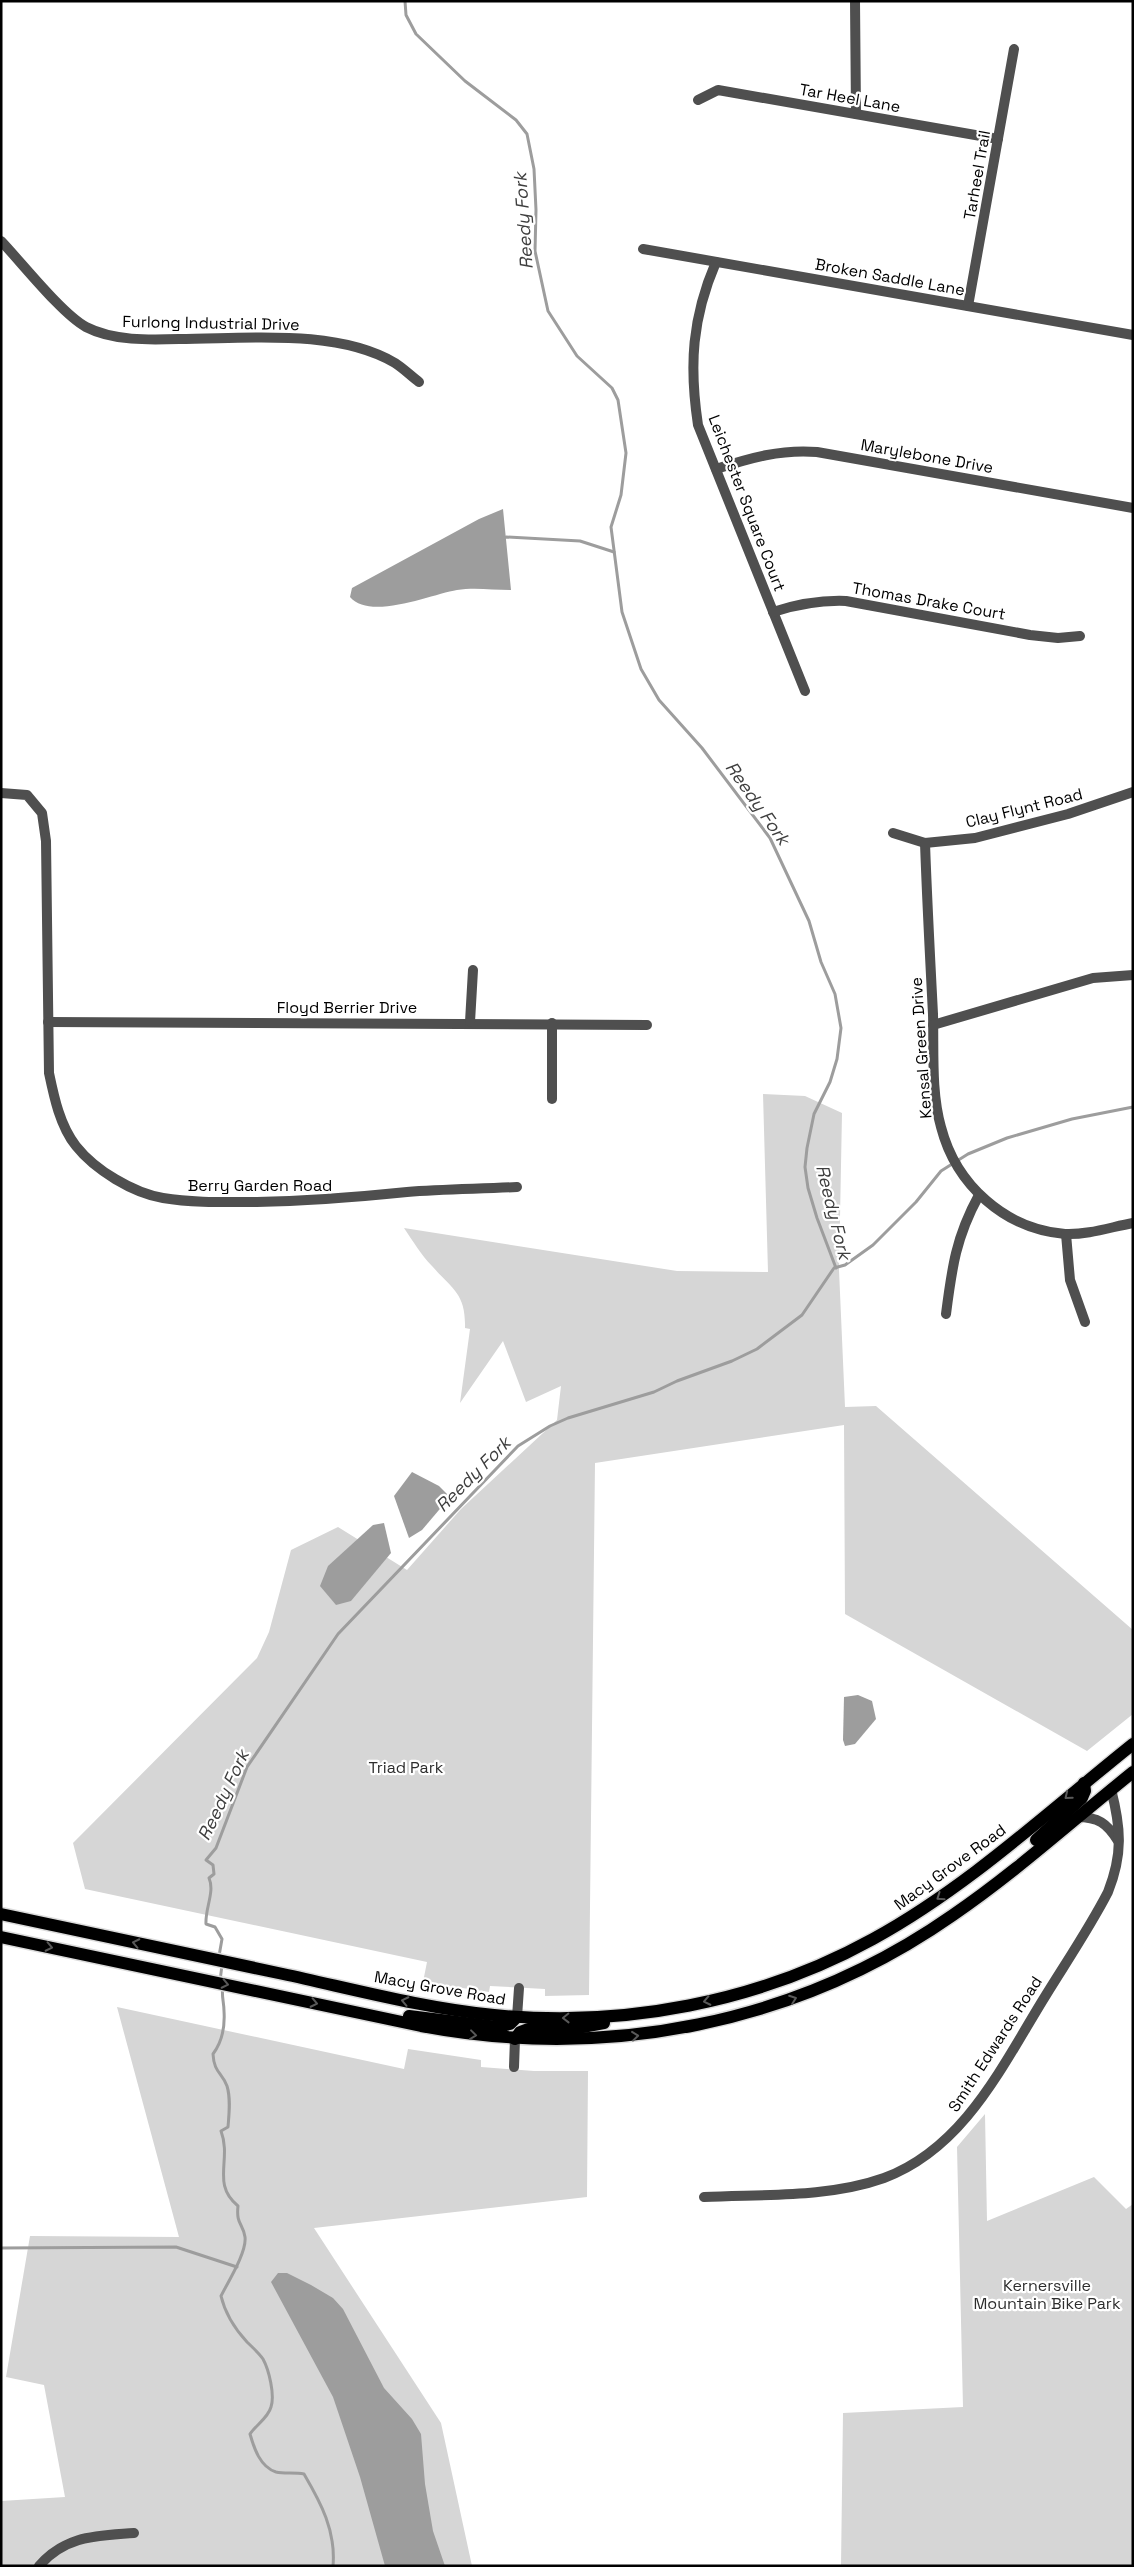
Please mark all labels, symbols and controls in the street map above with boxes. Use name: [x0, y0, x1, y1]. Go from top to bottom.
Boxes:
street label: Tar Heel Lane: [798, 79, 902, 117]
street label: Tarheel Trail: [959, 129, 995, 221]
water label: Reedy Fork: [508, 169, 538, 270]
street label: Broken Saddle Lane: [813, 253, 967, 301]
street label: Furlong Industrial Drive: [122, 311, 300, 335]
street label: Leichester Square Court: [704, 412, 790, 594]
street label: Marylebone Drive: [859, 434, 995, 478]
street label: Thomas Drake Court: [851, 577, 1007, 625]
water label: Reedy Fork: [721, 757, 797, 851]
street label: Clay Flynt Road: [963, 783, 1085, 833]
street label: Kensal Green Drive: [906, 977, 936, 1119]
street label: Floyd Berrier Drive: [277, 997, 417, 1018]
water label: Reedy Fork: [811, 1162, 857, 1264]
street label: Berry Garden Road: [188, 1175, 332, 1196]
water label: Reedy Fork: [431, 1430, 517, 1516]
water label: Reedy Fork: [192, 1744, 255, 1844]
park label: Triad Park: [369, 1757, 444, 1778]
one-way arrow: [1064, 1791, 1073, 1800]
street label: Macy Grove Road: [890, 1819, 1010, 1915]
one-way arrow: [936, 1891, 946, 1900]
one-way arrow: [132, 1938, 141, 1949]
one-way arrow: [44, 1941, 53, 1952]
street label: Macy Grove Road: [373, 1966, 507, 2010]
street label: Smith Edwards Road: [943, 1972, 1047, 2116]
one-way arrow: [220, 1979, 229, 1989]
one-way arrow: [788, 1995, 797, 2005]
one-way arrow: [401, 1996, 410, 2006]
one-way arrow: [702, 1996, 711, 2006]
one-way arrow: [309, 1998, 318, 2008]
one-way arrow: [562, 2013, 570, 2023]
one-way arrow: [469, 2029, 477, 2040]
one-way arrow: [632, 2030, 640, 2041]
park label: Kernersville Mountain Bike Park: [974, 2275, 1121, 2314]

